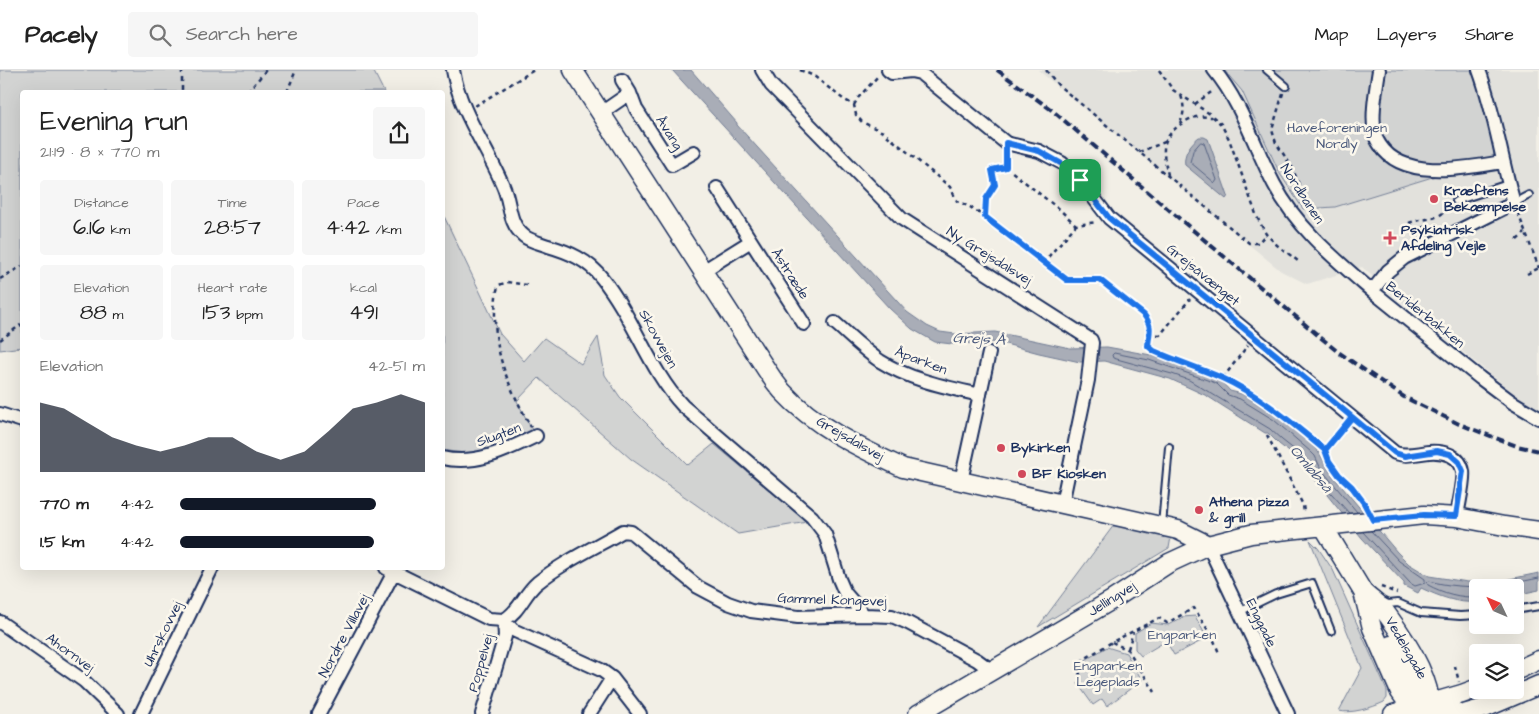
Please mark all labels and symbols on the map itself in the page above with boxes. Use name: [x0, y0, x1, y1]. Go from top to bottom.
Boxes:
street label: Åvang: [650, 112, 688, 154]
park label: Haveforeningen Nordly: [1287, 118, 1387, 154]
pin: [1059, 159, 1101, 201]
street label: Nordbanen: [1275, 160, 1329, 228]
place label: Kræftens Bekæmpelse: [1444, 181, 1527, 217]
marker: Kræftens Bekæmpelse: [1428, 193, 1440, 205]
place label: Psykiatrisk Afdeling Vejle: [1401, 220, 1486, 257]
street label: Ny Grejsdalsvej: [942, 222, 1036, 291]
marker: Psykiatrisk Afdeling Vejle: [1383, 231, 1397, 245]
street label: Grejsåvænget: [1162, 239, 1244, 311]
street label: Åstræde: [766, 245, 814, 304]
street label: Beriderbakken: [1381, 277, 1469, 353]
street label: Skovvejen: [634, 306, 682, 372]
water label: Grejs Å: [952, 327, 1007, 351]
street label: Åparken: [892, 342, 950, 380]
street label: Grejsdalsvej: [812, 411, 888, 467]
street label: Slugten: [474, 418, 524, 452]
place label: Bykirken: [1011, 438, 1070, 458]
water label: Omløbså: [1285, 441, 1338, 498]
marker: Bykirken: [995, 442, 1007, 454]
place label: BF Kiosken: [1032, 464, 1106, 484]
marker: BF Kiosken: [1016, 468, 1028, 480]
place label: Athena pizza & grill: [1208, 492, 1290, 529]
marker: Athena pizza & grill: [1193, 504, 1205, 516]
street label: Jellingvej: [1084, 576, 1140, 622]
north arrow: [1469, 579, 1524, 634]
street label: Gammel Kongevej: [777, 588, 888, 612]
street label: Nordre Villavej: [314, 590, 375, 681]
street label: Enggade: [1241, 595, 1281, 651]
street label: Uhrskovvej: [139, 597, 188, 670]
street label: Vedelsgade: [1380, 613, 1432, 683]
park label: Engparken: [1148, 625, 1216, 645]
street label: Ahornvej: [42, 629, 99, 678]
street label: Poppelvej: [463, 631, 499, 694]
park label: Engparken Legeplads: [1074, 656, 1142, 692]

